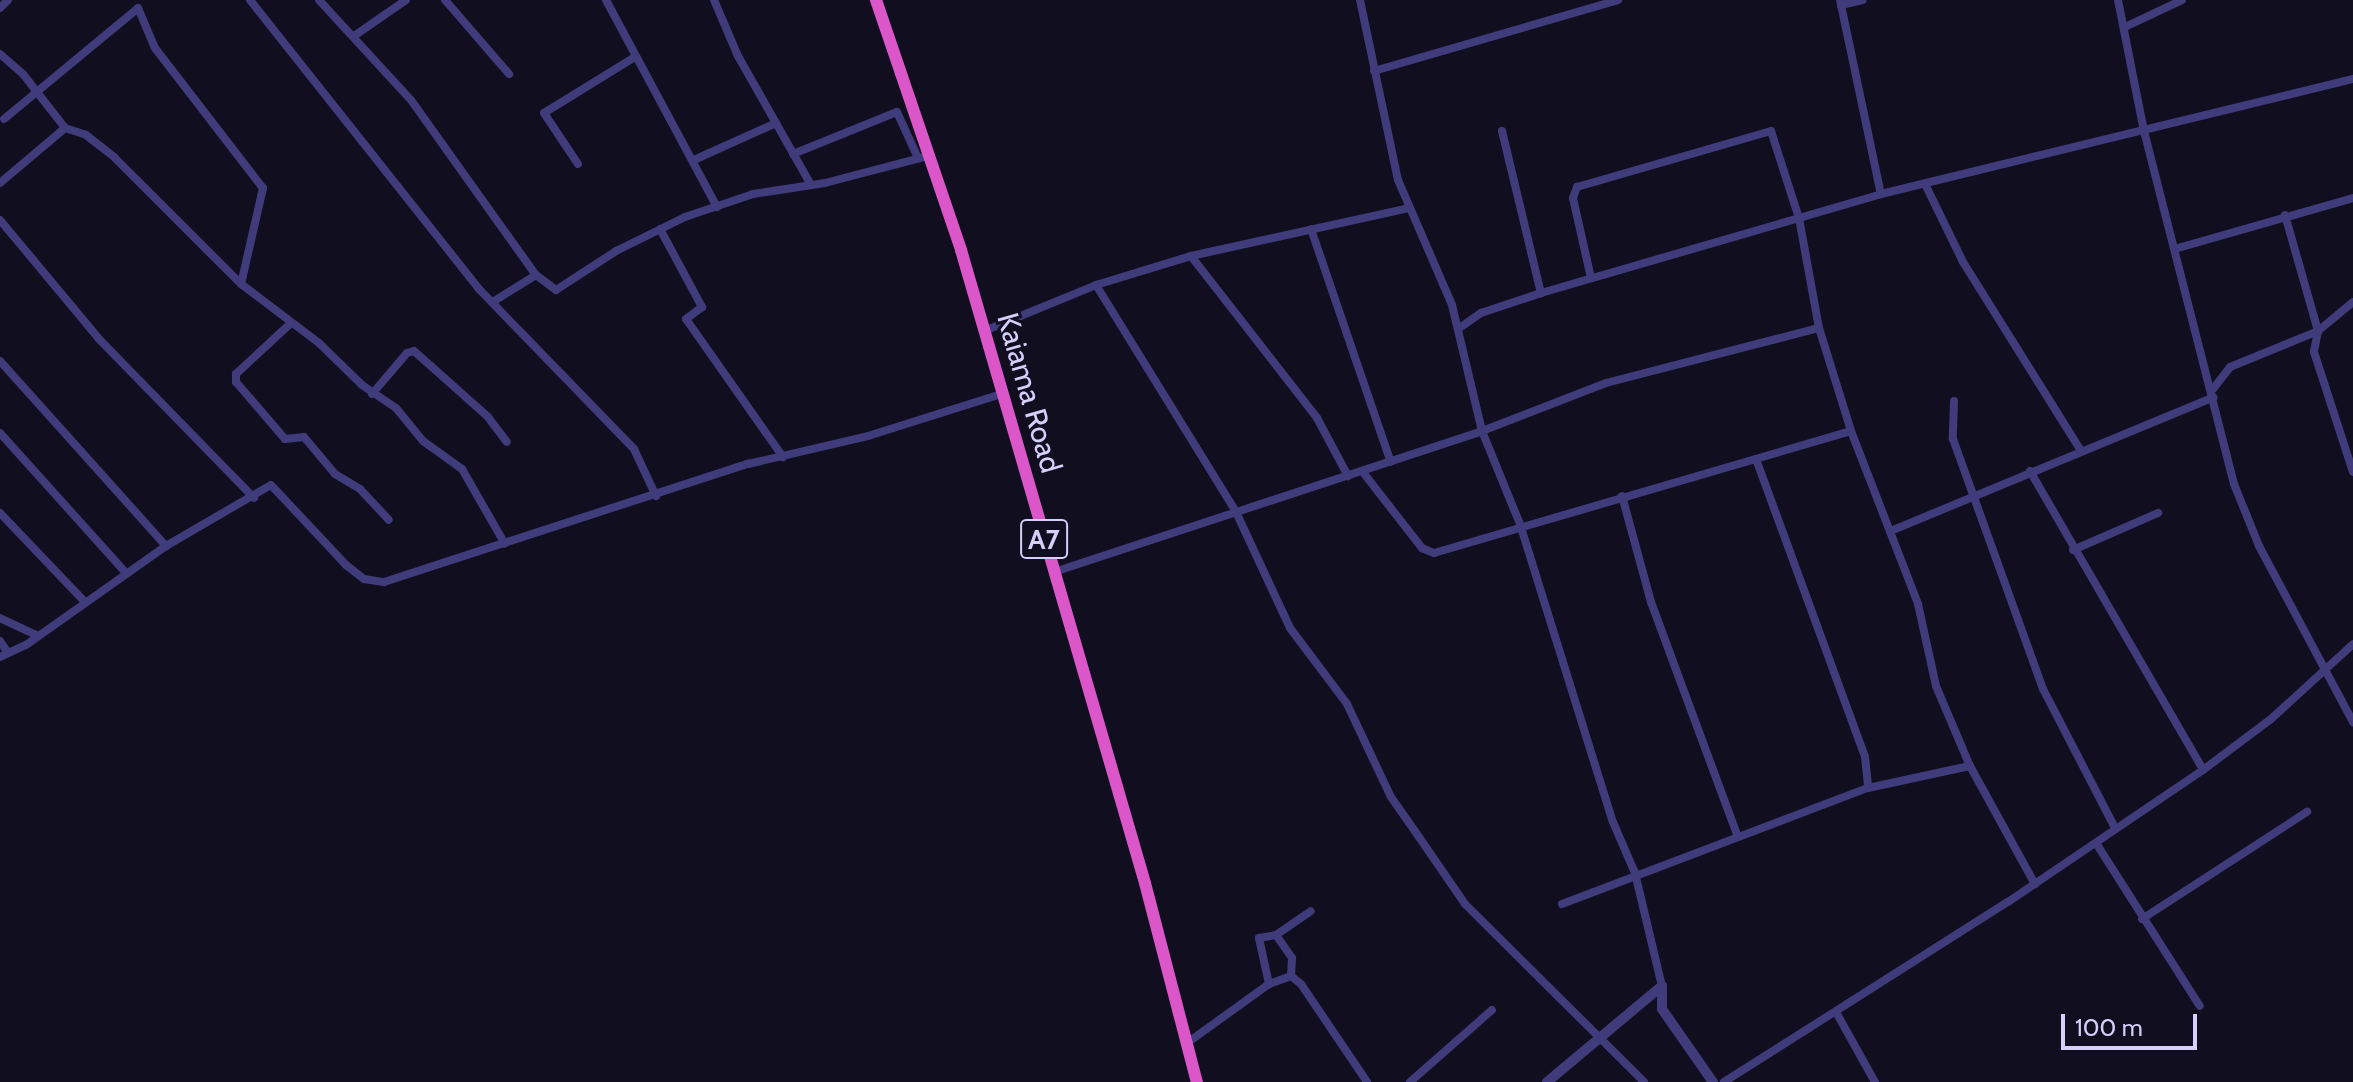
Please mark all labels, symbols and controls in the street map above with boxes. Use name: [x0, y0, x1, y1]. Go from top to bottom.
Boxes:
street label: Kaiama Road: [989, 309, 1069, 477]
road number: A7: [1020, 515, 1068, 563]
scale bar: [2065, 998, 2201, 1048]
text: 100 m: [2075, 1013, 2143, 1042]

